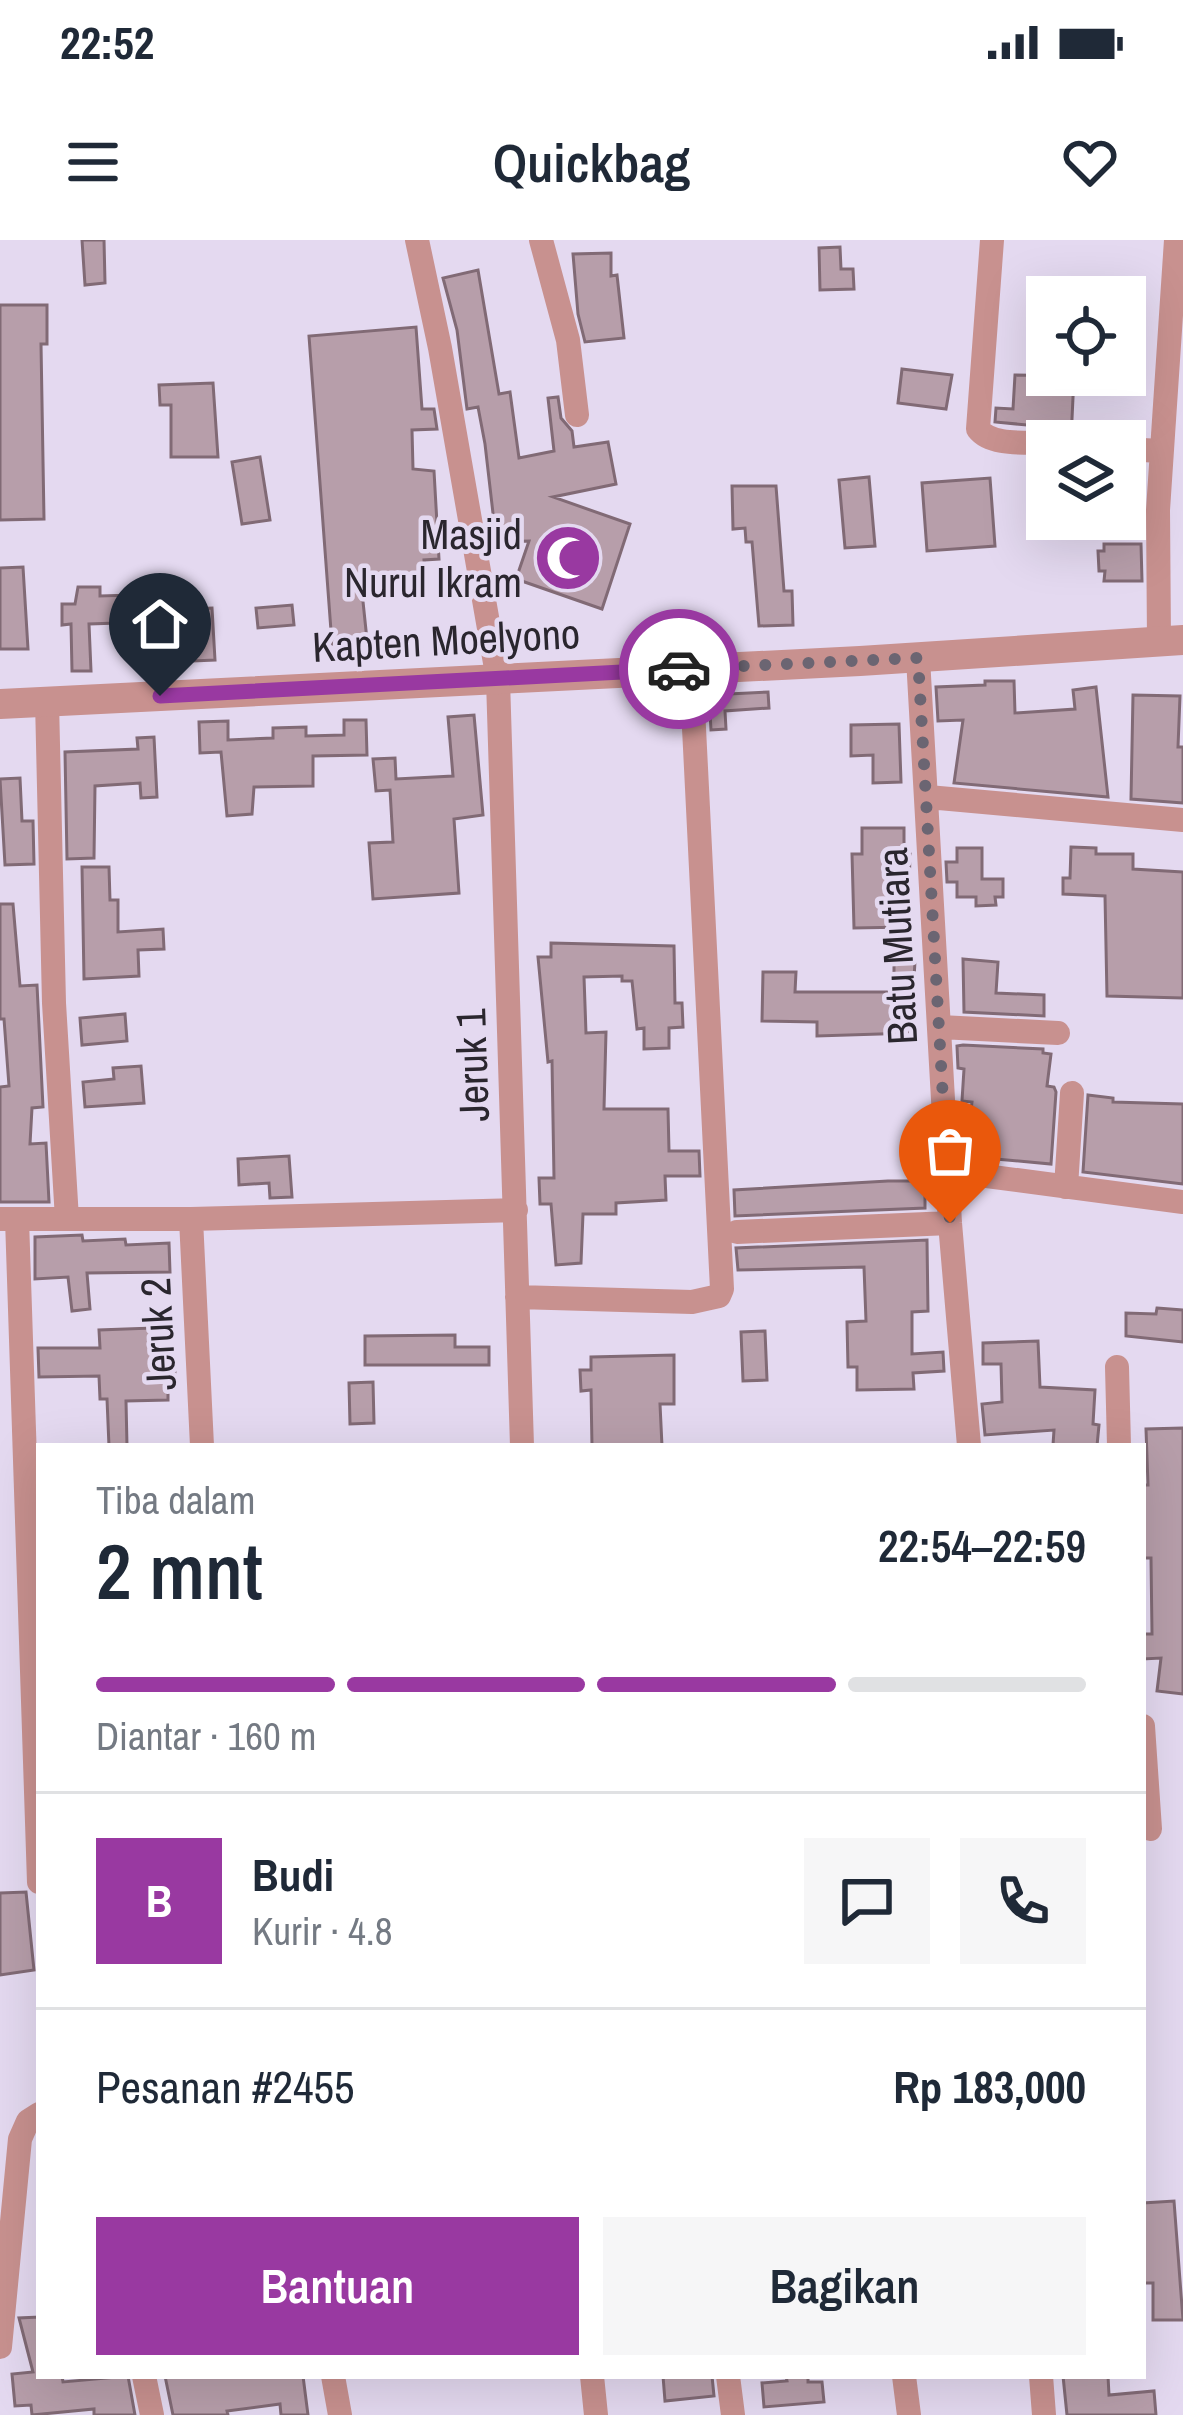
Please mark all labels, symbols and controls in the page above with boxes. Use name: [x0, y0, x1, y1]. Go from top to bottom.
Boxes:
text: 22:52: [60, 12, 154, 73]
text: Quickbag: [493, 126, 690, 199]
icon: menu: [60, 129, 126, 195]
icon: heart: [1057, 129, 1123, 195]
map controls: [1026, 276, 1146, 540]
button: locate: [1026, 276, 1146, 396]
button: layers: [1026, 420, 1146, 540]
place label: Masjid Nurul Ikram: [344, 506, 522, 610]
mosque icon: Masjid Nurul Ikram: [533, 523, 603, 593]
pin: [109, 573, 211, 696]
icon: home: [127, 591, 193, 657]
street label: Kapten Moelyono: [311, 605, 581, 675]
courier: [619, 609, 739, 729]
icon: car: [646, 636, 712, 702]
street label: Batu Mutiara: [864, 846, 930, 1046]
street label: Jeruk 1: [442, 1008, 502, 1122]
pin: [899, 1100, 1001, 1223]
icon: bag: [917, 1118, 983, 1184]
street label: Jeruk 2: [127, 1276, 189, 1392]
text: Tiba dalam: [96, 1474, 255, 1526]
text: 22:54–22:59: [878, 1515, 1086, 1576]
text: 2 mnt: [96, 1518, 263, 1623]
text: Diantar · 160 m: [96, 1710, 316, 1762]
button: chat: [804, 1838, 930, 1964]
button: phone: [960, 1838, 1086, 1964]
text: Budi: [252, 1844, 334, 1905]
text: B: [146, 1870, 172, 1931]
text: Kurir · 4.8: [252, 1905, 392, 1957]
text: Pesanan #2455: [96, 2056, 355, 2117]
text: Rp 183,000: [893, 2056, 1086, 2117]
button: Bantuan: [96, 2217, 579, 2355]
button: Bagikan: [603, 2217, 1086, 2355]

